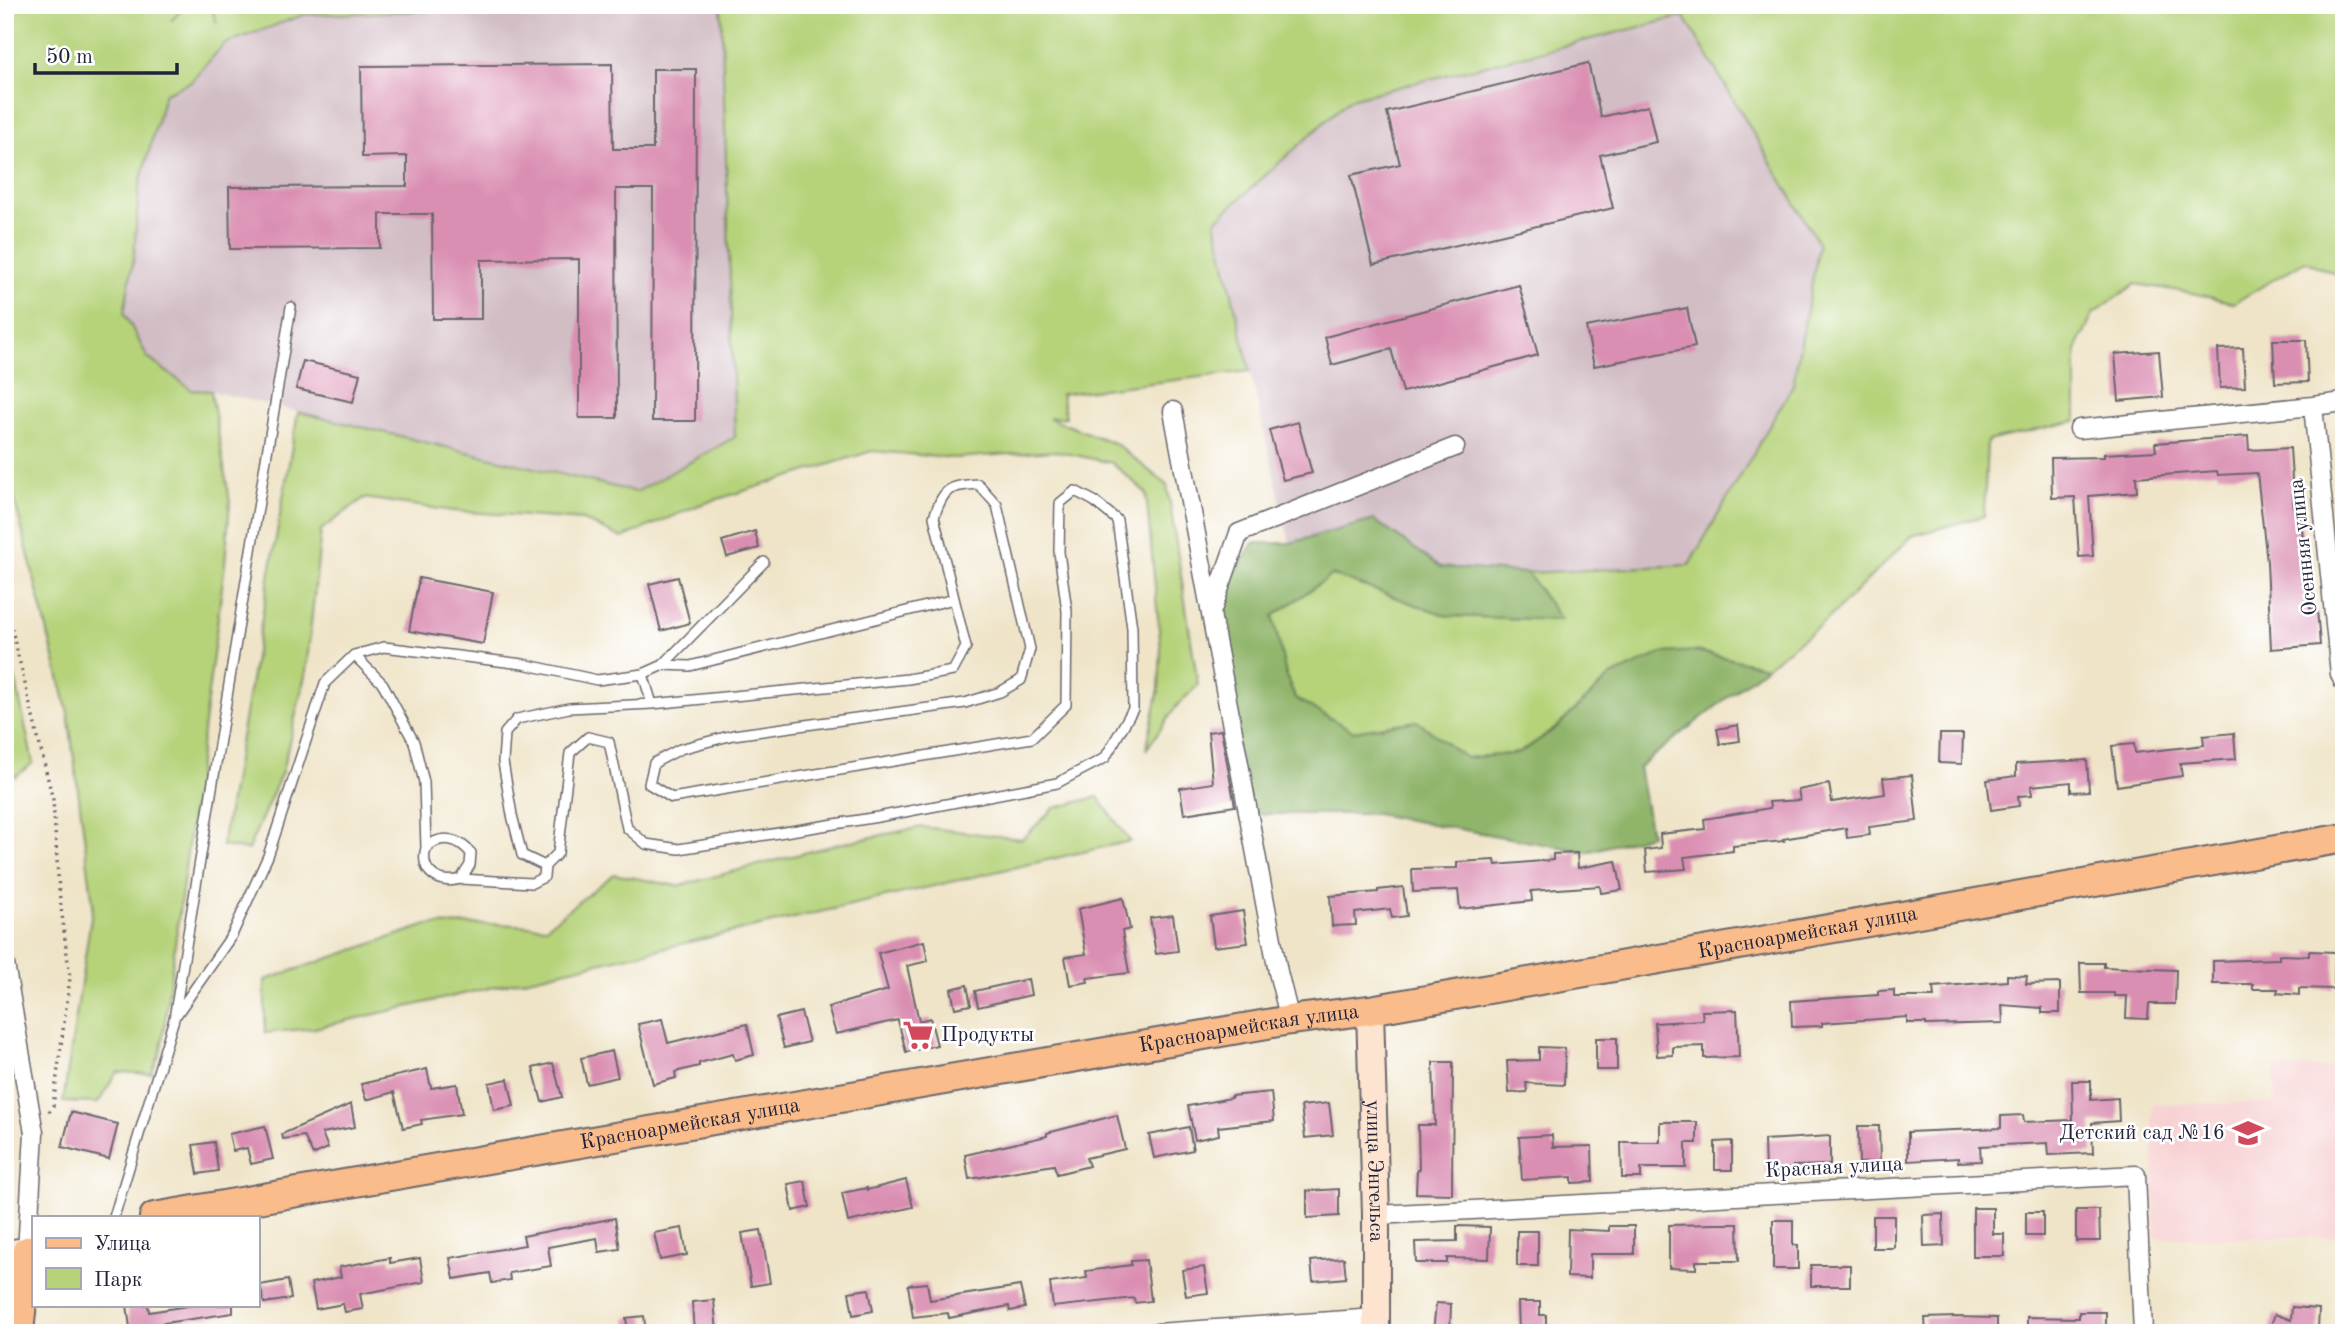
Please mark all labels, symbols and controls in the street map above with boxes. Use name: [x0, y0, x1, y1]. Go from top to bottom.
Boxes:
scale bar: [35, 32, 177, 76]
text: 50 m: [46, 47, 93, 68]
street label: Осенняя улица: [2286, 477, 2322, 617]
street label: Красноармейская улица: [1696, 903, 1919, 962]
street label: Красноармейская улица: [1137, 1001, 1360, 1057]
supermarket icon: Продукты: [901, 1018, 935, 1052]
place label: Продукты: [941, 1025, 1034, 1046]
street label: Красноармейская улица: [579, 1095, 801, 1153]
street label: улица Энгельса: [1362, 1100, 1387, 1242]
school or university icon: Детский сад №16: [2231, 1116, 2265, 1150]
place label: Детский сад №16: [2059, 1123, 2225, 1144]
street label: Красная улица: [1764, 1154, 1904, 1182]
legend: [32, 1216, 259, 1306]
text: Улица: [94, 1234, 151, 1255]
text: Парк: [94, 1270, 143, 1291]

